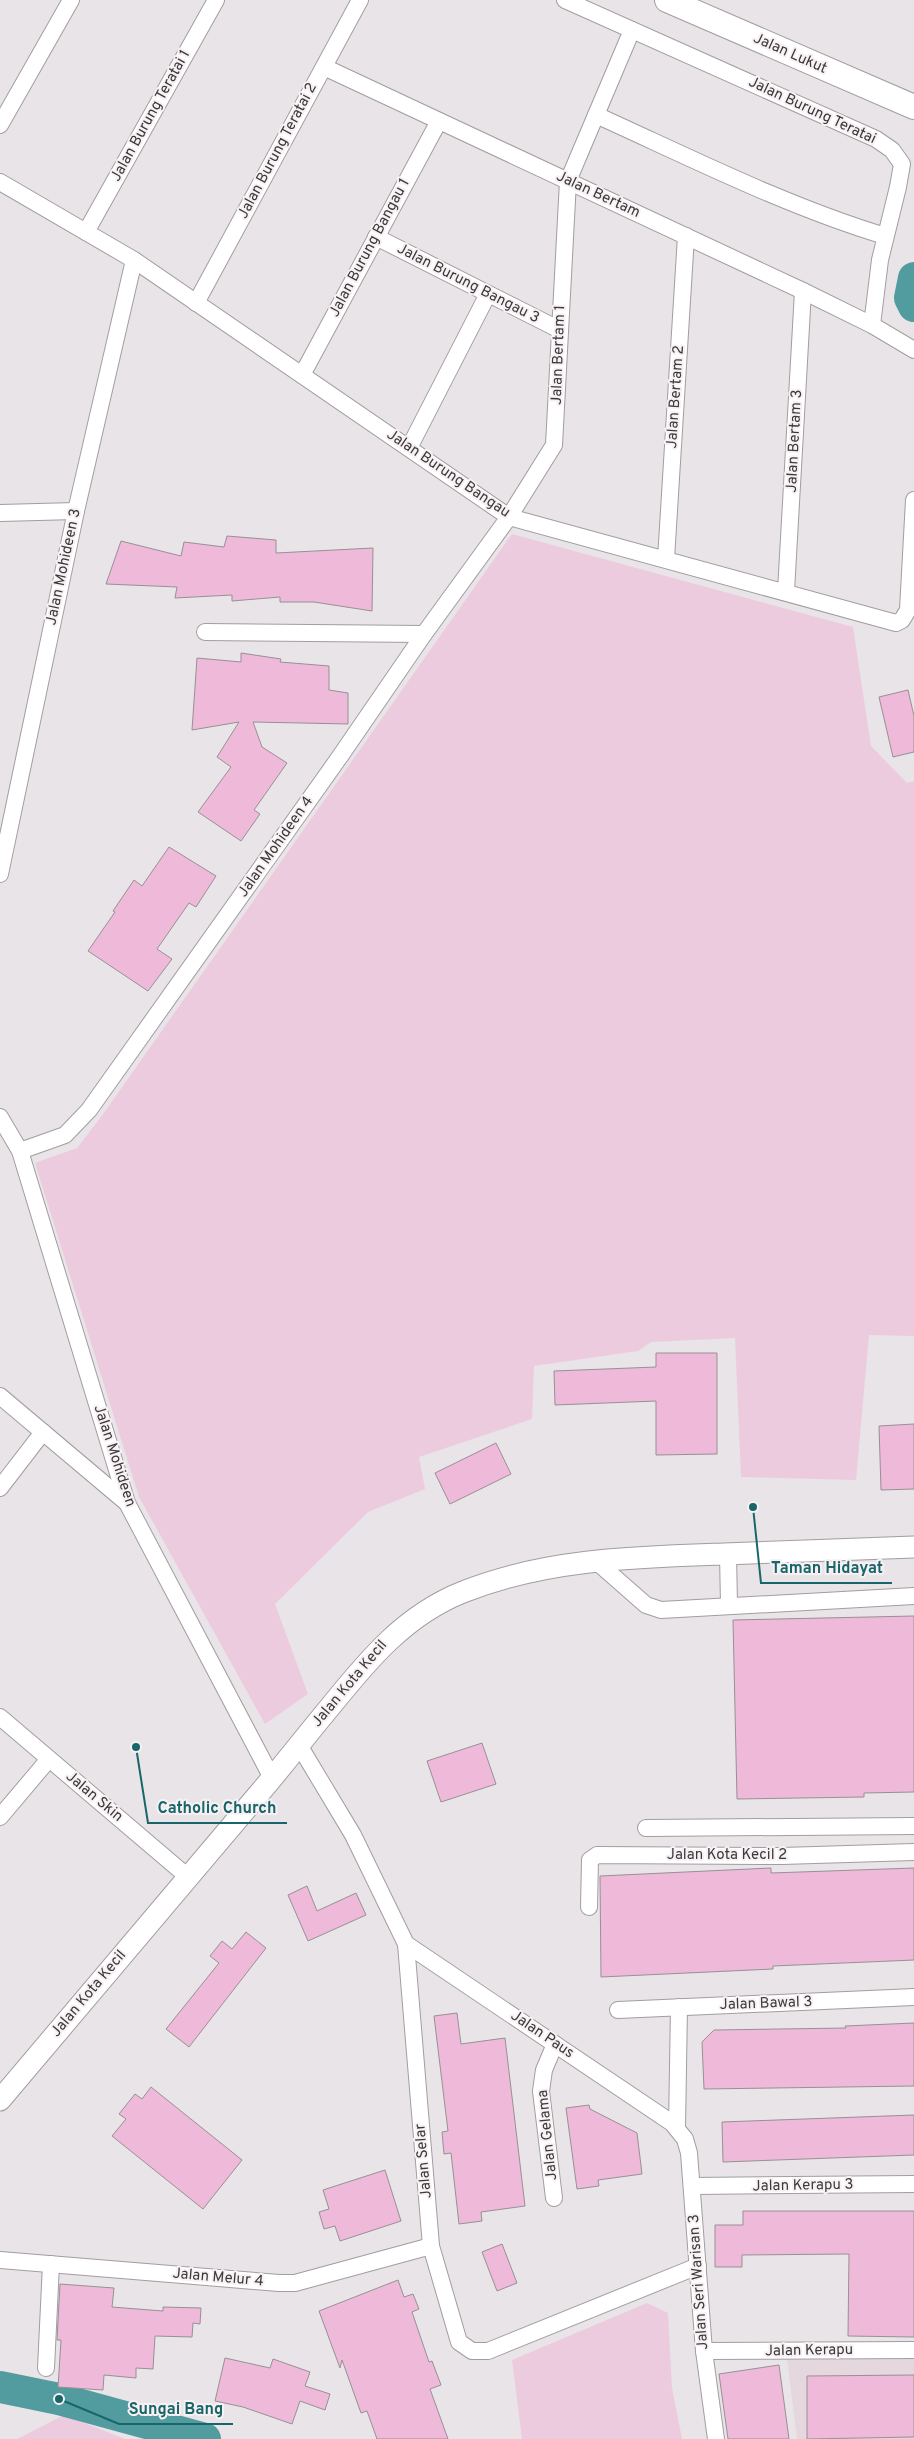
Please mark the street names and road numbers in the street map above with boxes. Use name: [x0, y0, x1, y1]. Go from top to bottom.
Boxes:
street label: Jalan Lukut: [750, 29, 830, 79]
street label: Jalan Burung Teratai 1: [107, 47, 195, 185]
street label: Jalan Burung Teratai: [745, 73, 879, 149]
street label: Jalan Burung Teratai 2: [234, 80, 322, 222]
street label: Jalan Bertam: [553, 167, 643, 223]
street label: Jalan Burung Bangau 1: [325, 176, 415, 320]
street label: Jalan Burung Bangau 3: [394, 240, 542, 328]
street label: Jalan Bertam 1: [548, 305, 570, 405]
street label: Jalan Bertam 2: [663, 345, 689, 449]
street label: Jalan Bertam 3: [783, 389, 807, 493]
street label: Jalan Burung Bangau: [383, 426, 513, 522]
street label: Jalan Mohideen 3: [42, 507, 86, 627]
street label: Jalan Mohideen 4: [234, 793, 318, 901]
street label: Jalan Mohideen: [89, 1403, 139, 1509]
street label: Jalan Kota Kecil: [308, 1637, 392, 1731]
street label: Jalan Skin: [61, 1767, 127, 1827]
street label: Jalan Kota Kecil 2: [667, 1846, 787, 1865]
street label: Jalan Kota Kecil: [47, 1947, 131, 2041]
street label: Jalan Bawal 3: [719, 1993, 813, 2015]
street label: Jalan Paus: [507, 2007, 577, 2063]
street label: Jalan Gelama: [534, 2089, 562, 2181]
street label: Jalan Selar: [411, 2123, 437, 2199]
street label: Jalan Kerapu 3: [752, 2176, 854, 2196]
street label: Jalan Seri Warisan 3: [685, 2214, 713, 2350]
street label: Jalan Melur 4: [172, 2265, 264, 2291]
street label: Jalan Kerapu: [765, 2341, 853, 2361]

